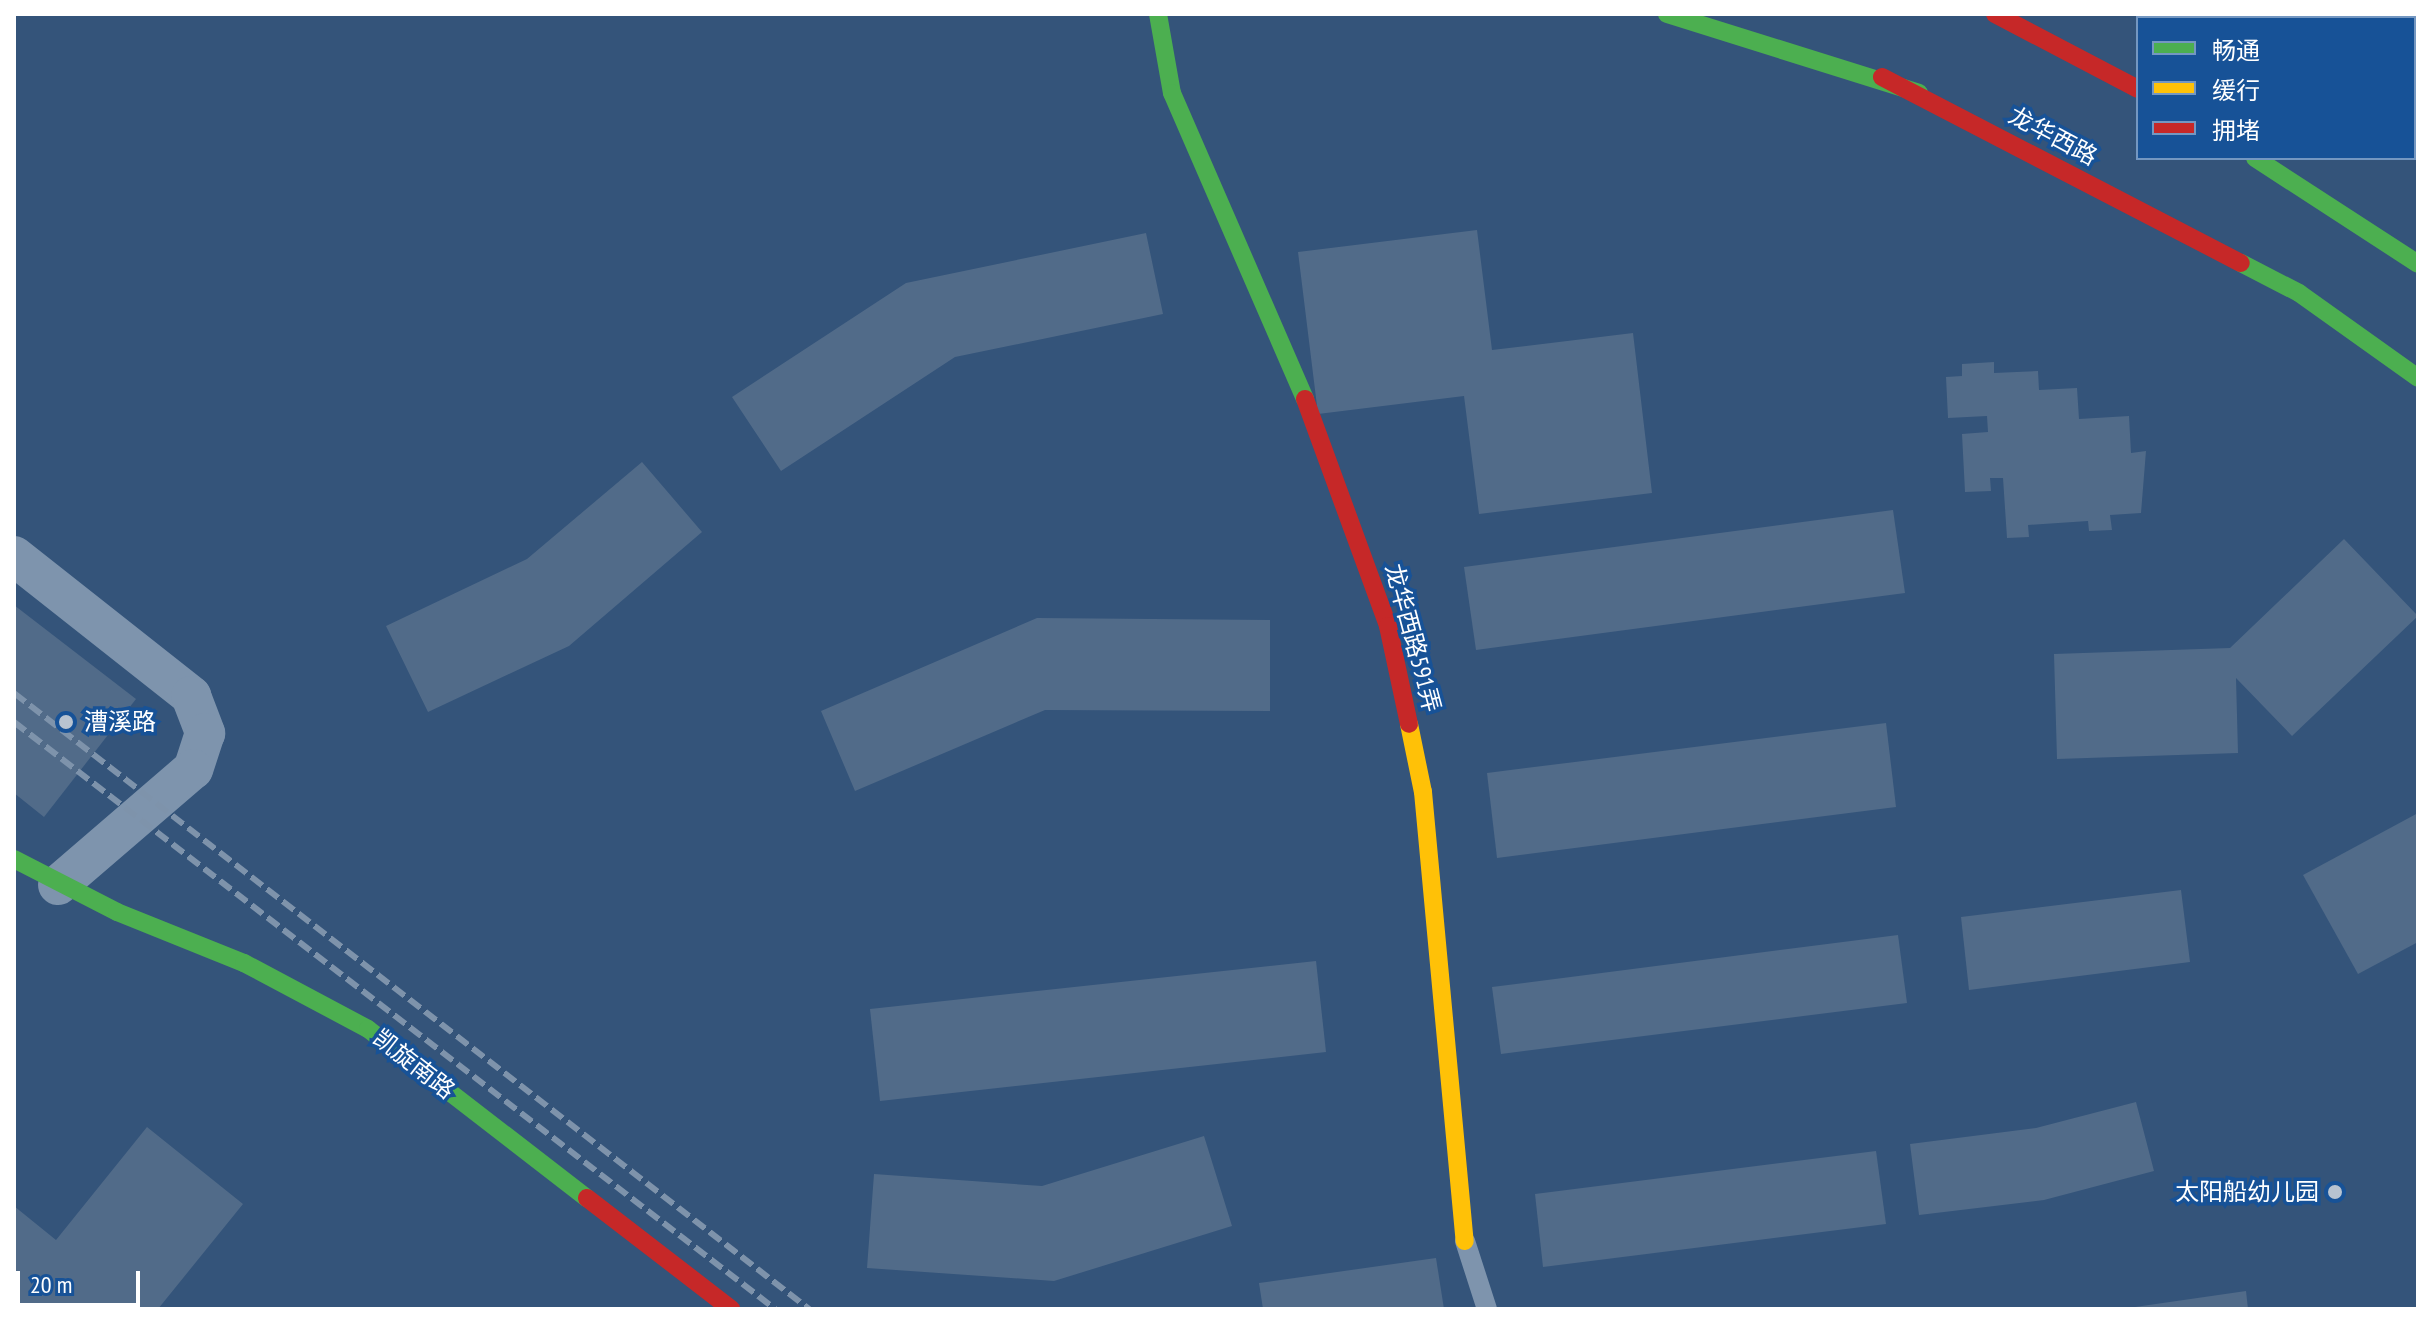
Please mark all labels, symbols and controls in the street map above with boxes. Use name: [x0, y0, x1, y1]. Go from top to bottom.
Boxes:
legend: [2136, 16, 2416, 160]
text: 畅通: [2212, 35, 2260, 66]
text: 缓行: [2212, 75, 2260, 106]
street label: 龙华西路: [2004, 101, 2102, 171]
text: 拥堵: [2212, 115, 2260, 146]
street label: 龙华西路591弄: [1379, 561, 1447, 715]
place label: 漕溪路: [84, 708, 156, 736]
marker: 漕溪路: [55, 711, 77, 733]
street label: 凯旋南路: [367, 1023, 461, 1105]
place label: 太阳船幼儿园: [2175, 1178, 2319, 1206]
marker: 太阳船幼儿园: [2326, 1183, 2344, 1201]
scale bar: [20, 1255, 144, 1305]
text: 20 m: [30, 1269, 72, 1300]

